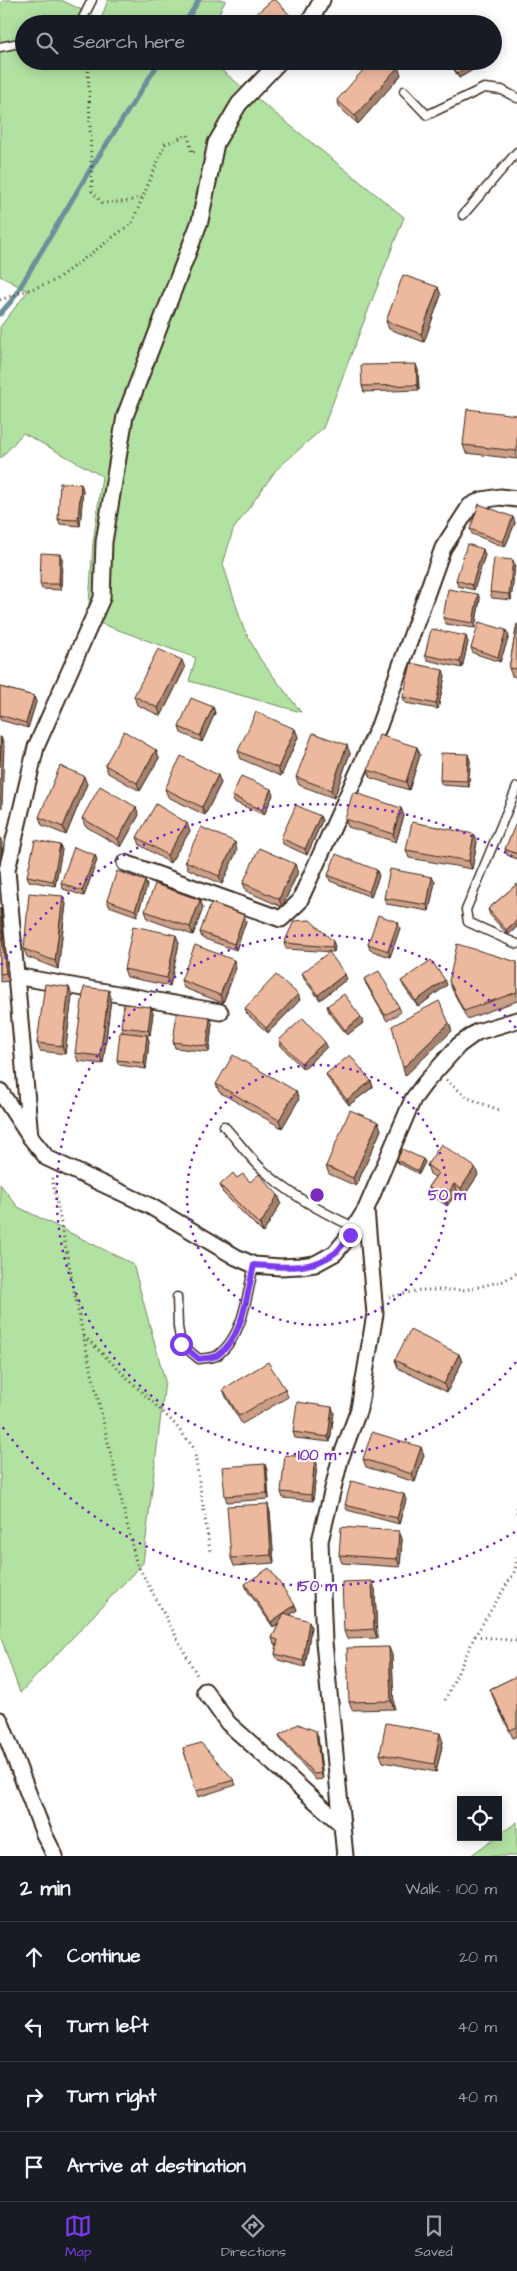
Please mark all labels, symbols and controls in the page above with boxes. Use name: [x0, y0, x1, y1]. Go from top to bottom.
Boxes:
search box: [15, 15, 502, 70]
icon: search: [33, 29, 61, 57]
text: Search here: [73, 29, 185, 56]
text: 50 m: [428, 1185, 466, 1206]
centre of rings: [308, 1186, 326, 1204]
route end: [339, 1224, 362, 1247]
route start: [170, 1333, 193, 1356]
text: 100 m: [298, 1445, 337, 1466]
text: 150 m: [297, 1576, 337, 1597]
map controls: [457, 1796, 502, 1841]
button: locate: [457, 1796, 502, 1841]
text: 2 min: [20, 1874, 70, 1903]
text: Walk · 100 m: [405, 1878, 497, 1900]
icon: ahead: [20, 1943, 48, 1971]
text: Continue: [67, 1943, 141, 1970]
text: 20 m: [459, 1946, 497, 1968]
icon: left: [20, 2013, 48, 2041]
text: Turn left: [67, 2013, 148, 2040]
text: 40 m: [457, 2016, 497, 2038]
icon: right: [20, 2083, 48, 2111]
text: Turn right: [67, 2083, 156, 2110]
text: 40 m: [457, 2086, 497, 2108]
icon: arrive: [20, 2153, 48, 2181]
text: Arrive at destination: [67, 2153, 246, 2180]
tab: Map: [64, 2212, 92, 2262]
tab: Directions: [221, 2212, 286, 2262]
tab: Saved: [415, 2212, 453, 2262]

